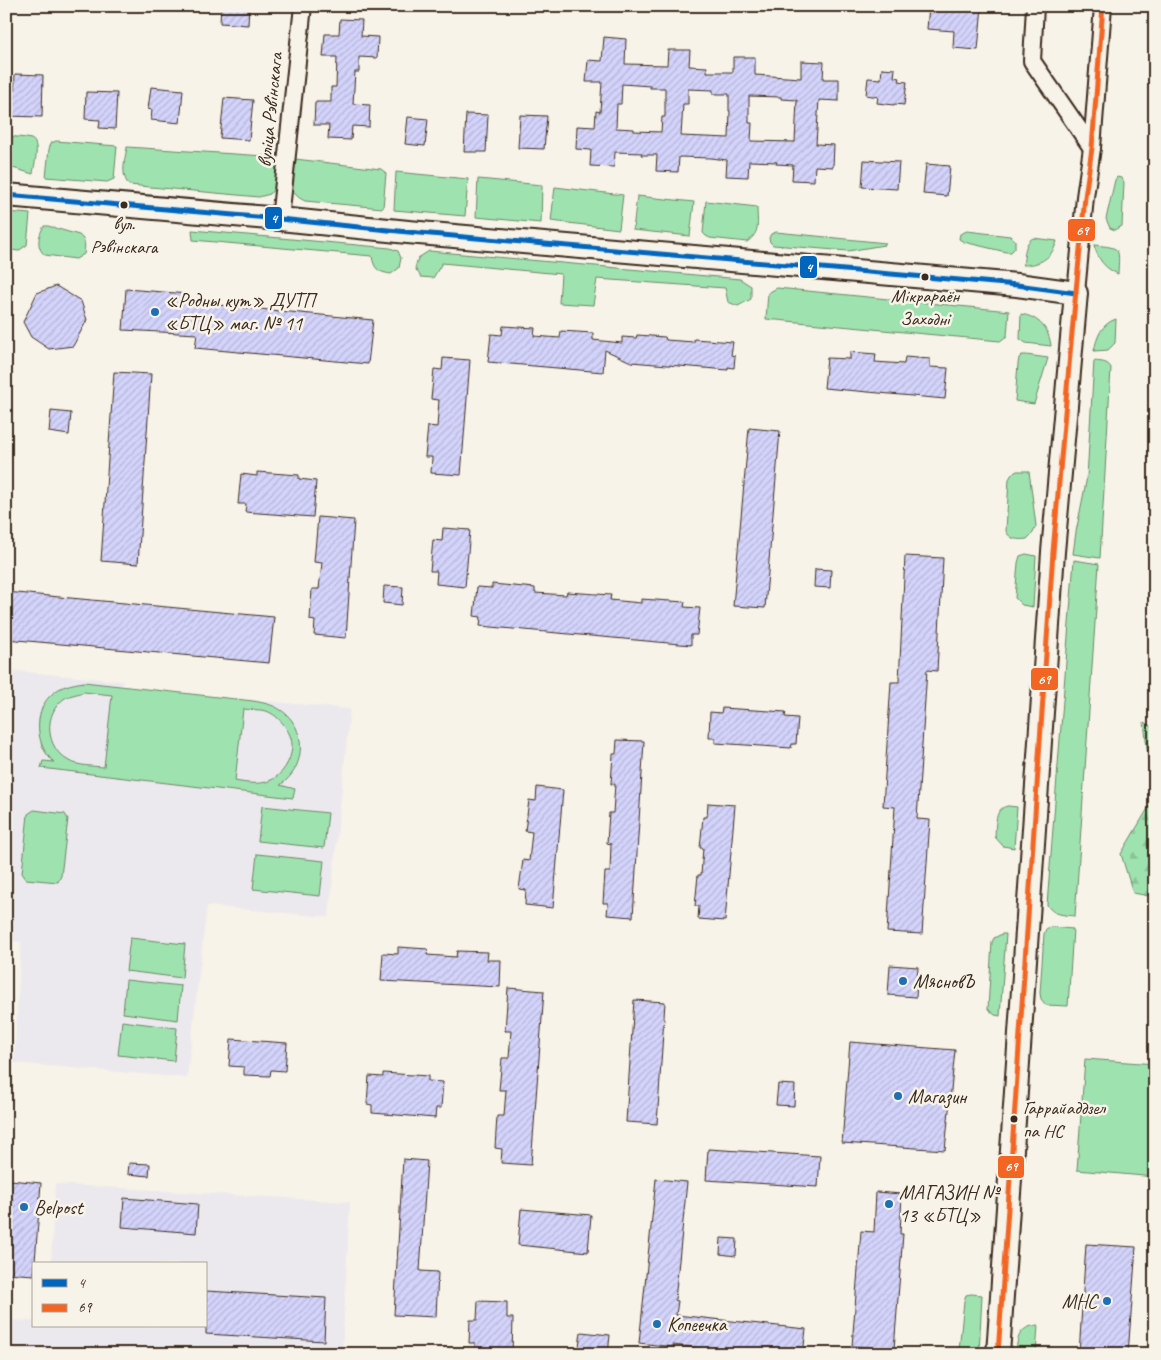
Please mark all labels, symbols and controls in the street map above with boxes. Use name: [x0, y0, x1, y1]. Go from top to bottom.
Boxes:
street label: вуліца Рэвінскага: [252, 50, 289, 168]
marker: вул. Рэвінскага: [119, 200, 129, 210]
line badge: 4: [264, 206, 283, 230]
text: 4: [271, 210, 279, 227]
place label: вул. Рэвінскага: [91, 212, 159, 259]
line badge: 69: [1067, 218, 1096, 242]
text: 69: [1076, 222, 1090, 239]
line badge: 4: [799, 255, 818, 279]
text: 4: [806, 259, 814, 276]
marker: Мікрараён Заходні: [920, 272, 930, 282]
place label: Мікрараён Заходні: [891, 284, 961, 331]
place label: «Родны кут» ДУТП «БТЦ» маг. № 11: [165, 288, 319, 336]
marker: «Родны кут» ДУТП «БТЦ» маг. № 11: [149, 306, 161, 318]
line badge: 69: [1030, 667, 1059, 691]
text: 69: [1038, 671, 1052, 688]
place label: МясновЪ: [913, 969, 976, 994]
marker: МясновЪ: [897, 975, 909, 987]
place label: Магазин: [908, 1084, 968, 1109]
marker: Магазин: [892, 1090, 904, 1102]
place label: Гаррайаддзел па НС: [1023, 1096, 1106, 1143]
marker: Гаррайаддзел па НС: [1009, 1114, 1019, 1124]
line badge: 69: [997, 1155, 1025, 1179]
text: 69: [1005, 1158, 1019, 1175]
place label: МАГАЗИН № 13 «БТЦ»: [899, 1180, 1002, 1228]
place label: Belpost: [34, 1195, 85, 1220]
marker: МАГАЗИН № 13 «БТЦ»: [883, 1198, 895, 1210]
marker: Belpost: [18, 1201, 30, 1213]
legend: [32, 1262, 208, 1328]
text: 4: [78, 1274, 86, 1293]
place label: МНС: [1062, 1289, 1099, 1314]
marker: МНС: [1101, 1295, 1113, 1307]
text: 69: [78, 1298, 93, 1317]
place label: Копеечка: [667, 1312, 728, 1337]
marker: Копеечка: [651, 1318, 663, 1330]

